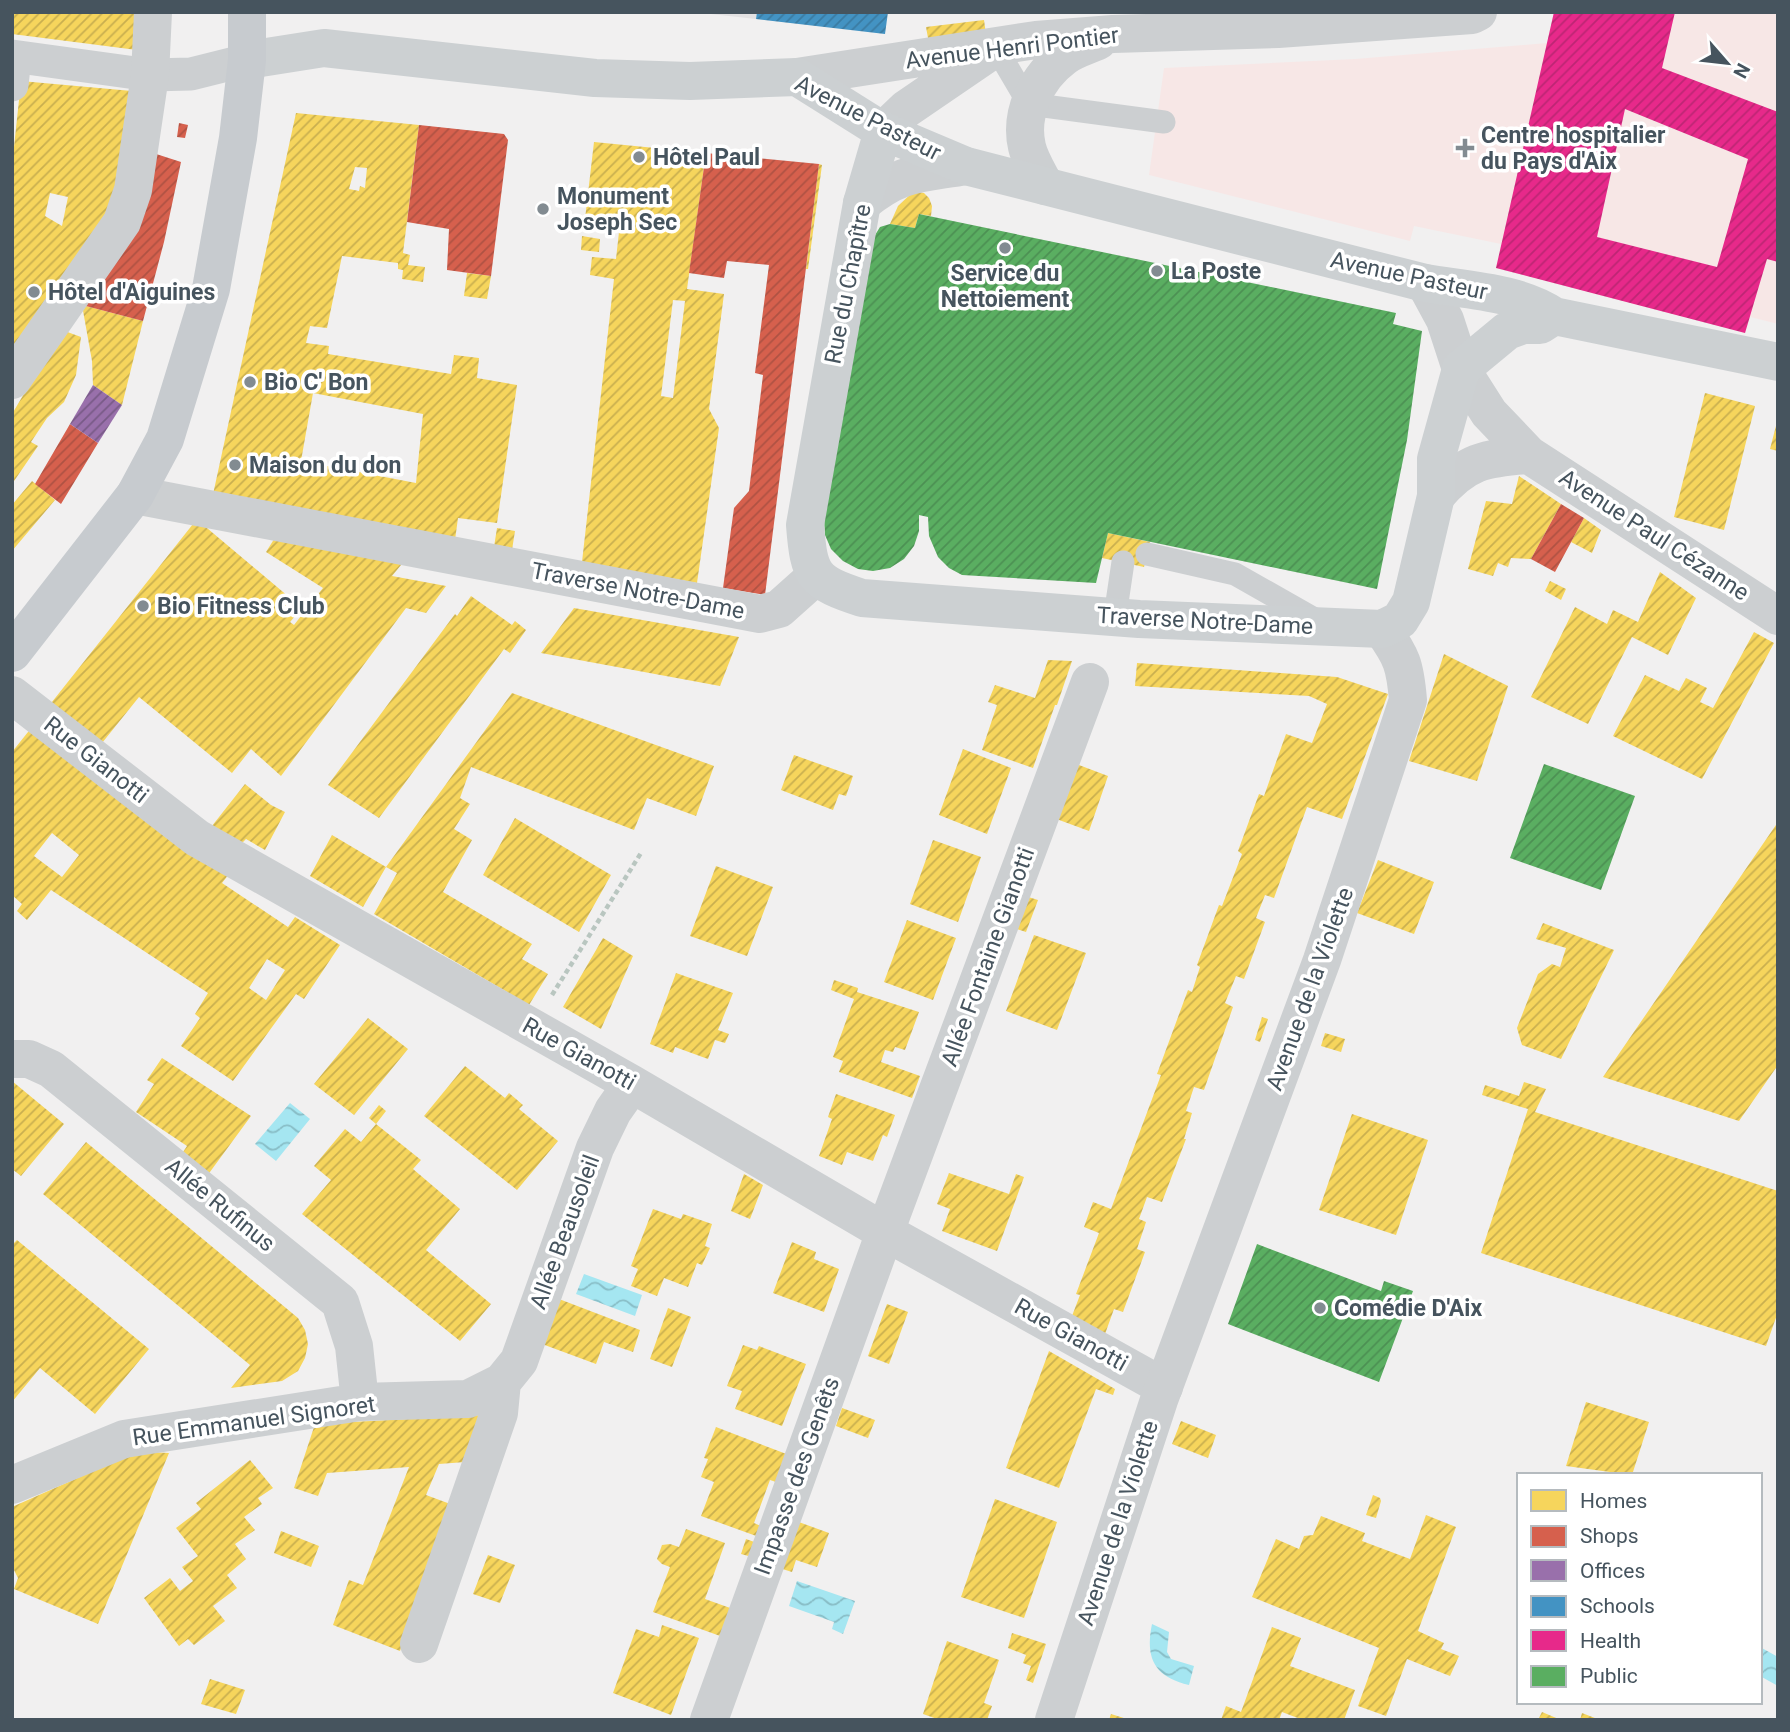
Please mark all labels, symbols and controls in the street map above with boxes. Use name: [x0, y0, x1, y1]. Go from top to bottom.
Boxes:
street label: Avenue Henri Pontier: [904, 21, 1120, 74]
north arrow: [1692, 28, 1762, 98]
text: N: [1728, 59, 1755, 82]
street label: Avenue Pasteur: [791, 70, 946, 166]
place label: Centre hospitalier du Pays d'Aix: [1481, 122, 1666, 175]
marker: Centre hospitalier du Pays d'Aix: [1455, 138, 1475, 158]
place label: Hôtel Paul: [653, 144, 760, 171]
marker: Hôtel Paul: [631, 149, 647, 165]
place label: Monument Joseph Sec: [557, 183, 677, 236]
marker: Monument Joseph Sec: [535, 201, 551, 217]
street label: Rue du Chapître: [819, 202, 877, 366]
marker: Service du Nettoiement: [997, 240, 1013, 256]
street label: Avenue Pasteur: [1328, 246, 1490, 306]
place label: La Poste: [1171, 258, 1261, 285]
place label: Service du Nettoiement: [941, 260, 1069, 313]
marker: La Poste: [1149, 263, 1165, 279]
place label: Hôtel d'Aiguines: [48, 279, 215, 306]
marker: Hôtel d'Aiguines: [26, 284, 42, 300]
place label: Bio C' Bon: [264, 369, 369, 396]
marker: Bio C' Bon: [242, 374, 258, 390]
place label: Maison du don: [249, 452, 401, 479]
marker: Maison du don: [227, 457, 243, 473]
street label: Avenue Paul Cézanne: [1554, 464, 1754, 606]
street label: Traverse Notre-Dame: [529, 557, 747, 625]
place label: Bio Fitness Club: [157, 593, 325, 620]
marker: Bio Fitness Club: [135, 598, 151, 614]
street label: Traverse Notre-Dame: [1096, 602, 1314, 640]
street label: Rue Gianotti: [38, 711, 154, 809]
street label: Allée Fontaine Gianotti: [936, 844, 1040, 1070]
street label: Avenue de la Violette: [1261, 884, 1359, 1094]
street label: Rue Gianotti: [518, 1012, 640, 1096]
street label: Allée Beausoleil: [525, 1151, 605, 1313]
street label: Allée Rufinus: [160, 1153, 280, 1257]
street label: Rue Gianotti: [1010, 1293, 1132, 1377]
place label: Comédie D'Aix: [1334, 1295, 1482, 1322]
marker: Comédie D'Aix: [1312, 1300, 1328, 1316]
street label: Impasse des Genêts: [749, 1373, 845, 1579]
street label: Rue Emmanuel Signoret: [131, 1391, 377, 1451]
street label: Avenue de la Violette: [1072, 1417, 1164, 1629]
legend: [1517, 1473, 1762, 1704]
text: Homes: [1580, 1489, 1647, 1513]
text: Shops: [1580, 1524, 1639, 1548]
text: Offices: [1580, 1559, 1645, 1583]
text: Schools: [1580, 1594, 1655, 1618]
text: Health: [1580, 1629, 1641, 1653]
text: Public: [1580, 1664, 1638, 1688]

